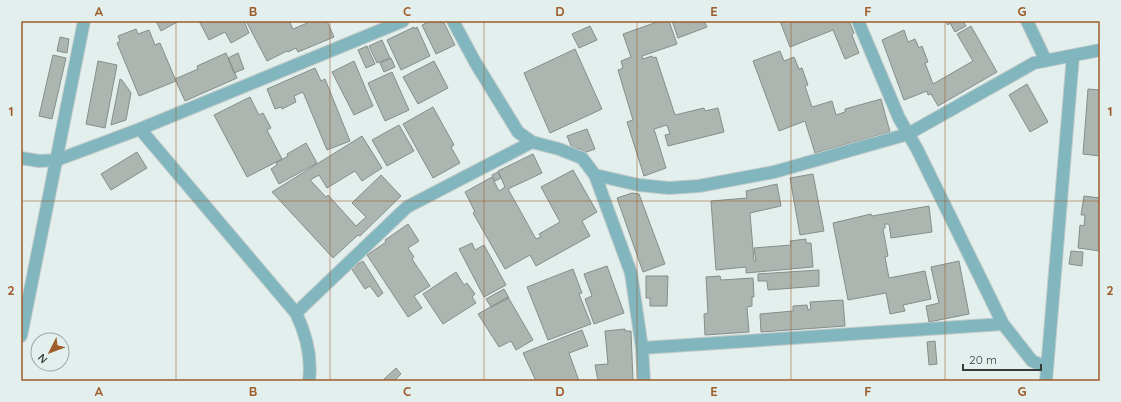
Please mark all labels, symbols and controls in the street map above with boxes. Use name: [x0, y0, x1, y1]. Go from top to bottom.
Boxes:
text: A: [95, 3, 104, 19]
text: B: [249, 3, 257, 19]
text: C: [403, 3, 411, 19]
text: D: [555, 3, 565, 19]
text: E: [710, 3, 718, 19]
text: F: [864, 3, 872, 19]
text: G: [1017, 3, 1027, 19]
text: 1: [8, 103, 14, 119]
text: 1: [1107, 103, 1113, 119]
text: 2: [7, 282, 15, 298]
text: 2: [1106, 282, 1114, 298]
north arrow: [30, 332, 70, 372]
scale bar: [963, 346, 1041, 372]
text: N: [35, 351, 50, 366]
text: 20 m: [969, 352, 997, 367]
text: A: [95, 383, 104, 399]
text: B: [249, 383, 257, 399]
text: C: [403, 383, 411, 399]
text: D: [555, 383, 565, 399]
text: E: [710, 383, 718, 399]
text: F: [864, 383, 872, 399]
text: G: [1017, 383, 1027, 399]

